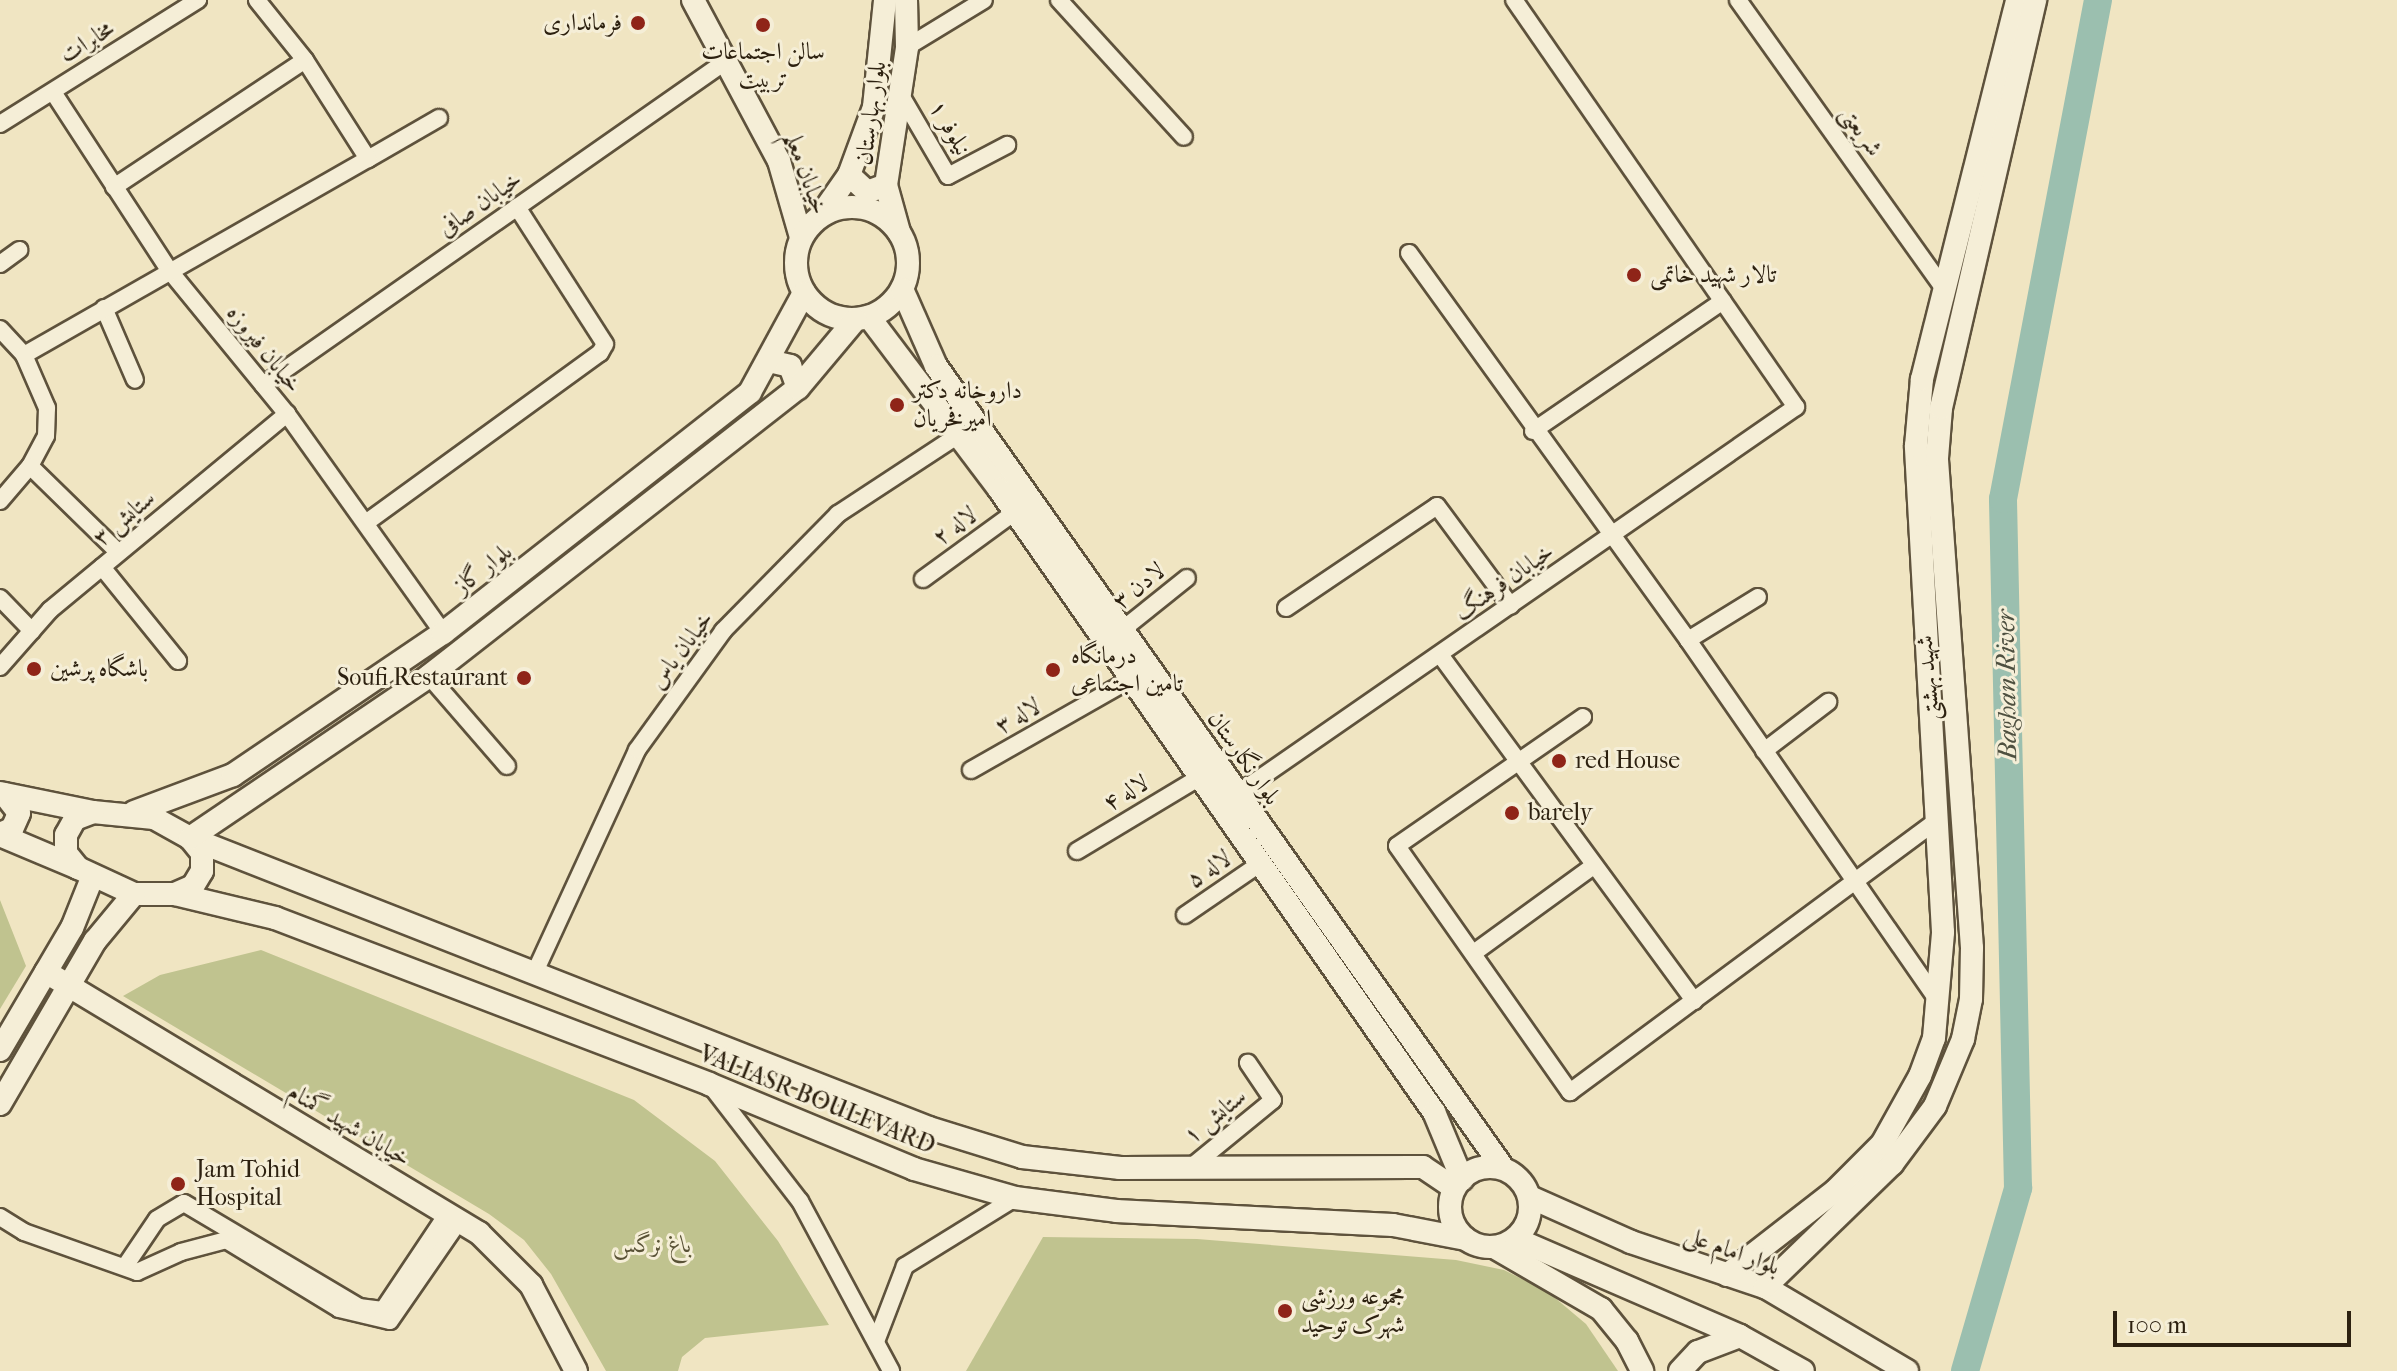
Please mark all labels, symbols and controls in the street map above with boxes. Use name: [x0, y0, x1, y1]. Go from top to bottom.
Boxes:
place label: فرمانداری: [543, 9, 622, 37]
street label: مخابرات: [54, 14, 120, 70]
marker: فرمانداری: [629, 14, 647, 32]
marker: سالن اجتماعات تربیت: [754, 16, 772, 34]
place label: سالن اجتماعات تربیت: [701, 38, 825, 94]
street label: بلوار بهارستان: [849, 59, 893, 167]
street label: نیلوفر ۱: [923, 95, 977, 161]
street label: شریعتی: [1833, 100, 1889, 162]
street label: خیابان معلم: [778, 128, 834, 218]
street label: خیابان صافی: [433, 165, 527, 243]
place label: تالار شهید خاتمی: [1650, 261, 1776, 289]
marker: تالار شهید خاتمی: [1625, 266, 1643, 284]
street label: خیابان فیروزه: [220, 299, 308, 399]
place label: داروخانه دکتر امیرفخریان: [913, 377, 1022, 433]
marker: داروخانه دکتر امیرفخریان: [888, 396, 906, 414]
street label: ستایش ۳: [87, 484, 161, 552]
street label: لاله ۲: [927, 500, 983, 552]
street label: بلوار گاز: [448, 537, 518, 601]
street label: خیابان فرهنگ: [1449, 537, 1559, 627]
street label: لادن ۳: [1107, 556, 1171, 616]
street label: خیابان یاس: [642, 605, 720, 695]
water label: Baghan River: [1990, 610, 2024, 760]
street label: شهید بهشتی: [1910, 634, 1946, 722]
place label: درمانگاه تامین اجتماعی: [1071, 642, 1183, 698]
place label: باشگاه پرشین: [50, 655, 148, 683]
marker: درمانگاه تامین اجتماعی: [1042, 659, 1064, 681]
marker: باشگاه پرشین: [25, 660, 43, 678]
place label: Soufi Restaurant: [337, 664, 508, 692]
marker: Soufi Restaurant: [515, 669, 533, 687]
street label: لاله ۳: [990, 692, 1046, 740]
street label: بلوار نگارستان: [1201, 705, 1287, 811]
place label: red House: [1575, 747, 1680, 775]
marker: red House: [1550, 752, 1568, 770]
street label: لاله ۴: [1098, 768, 1154, 818]
place label: barely: [1528, 799, 1592, 827]
marker: barely: [1503, 804, 1521, 822]
street label: لاله ۵: [1181, 844, 1237, 894]
street label: VALIASR BOULEVARD: [695, 1039, 939, 1161]
street label: خیابان شهید گمنام: [282, 1077, 416, 1173]
street label: ستایش ۱: [1178, 1082, 1252, 1150]
place label: Jam Tohid Hospital: [196, 1156, 300, 1212]
marker: Jam Tohid Hospital: [167, 1173, 189, 1195]
street label: بلوار امام علی: [1680, 1220, 1784, 1282]
park label: باغ نرگس: [612, 1231, 692, 1259]
place label: مجموعه ورزشی شهرک توحید: [1301, 1283, 1405, 1339]
scale bar: [2117, 1295, 2355, 1345]
marker: مجموعه ورزشی شهرک توحید: [1276, 1302, 1294, 1320]
text: 100 m: [2127, 1311, 2187, 1339]

